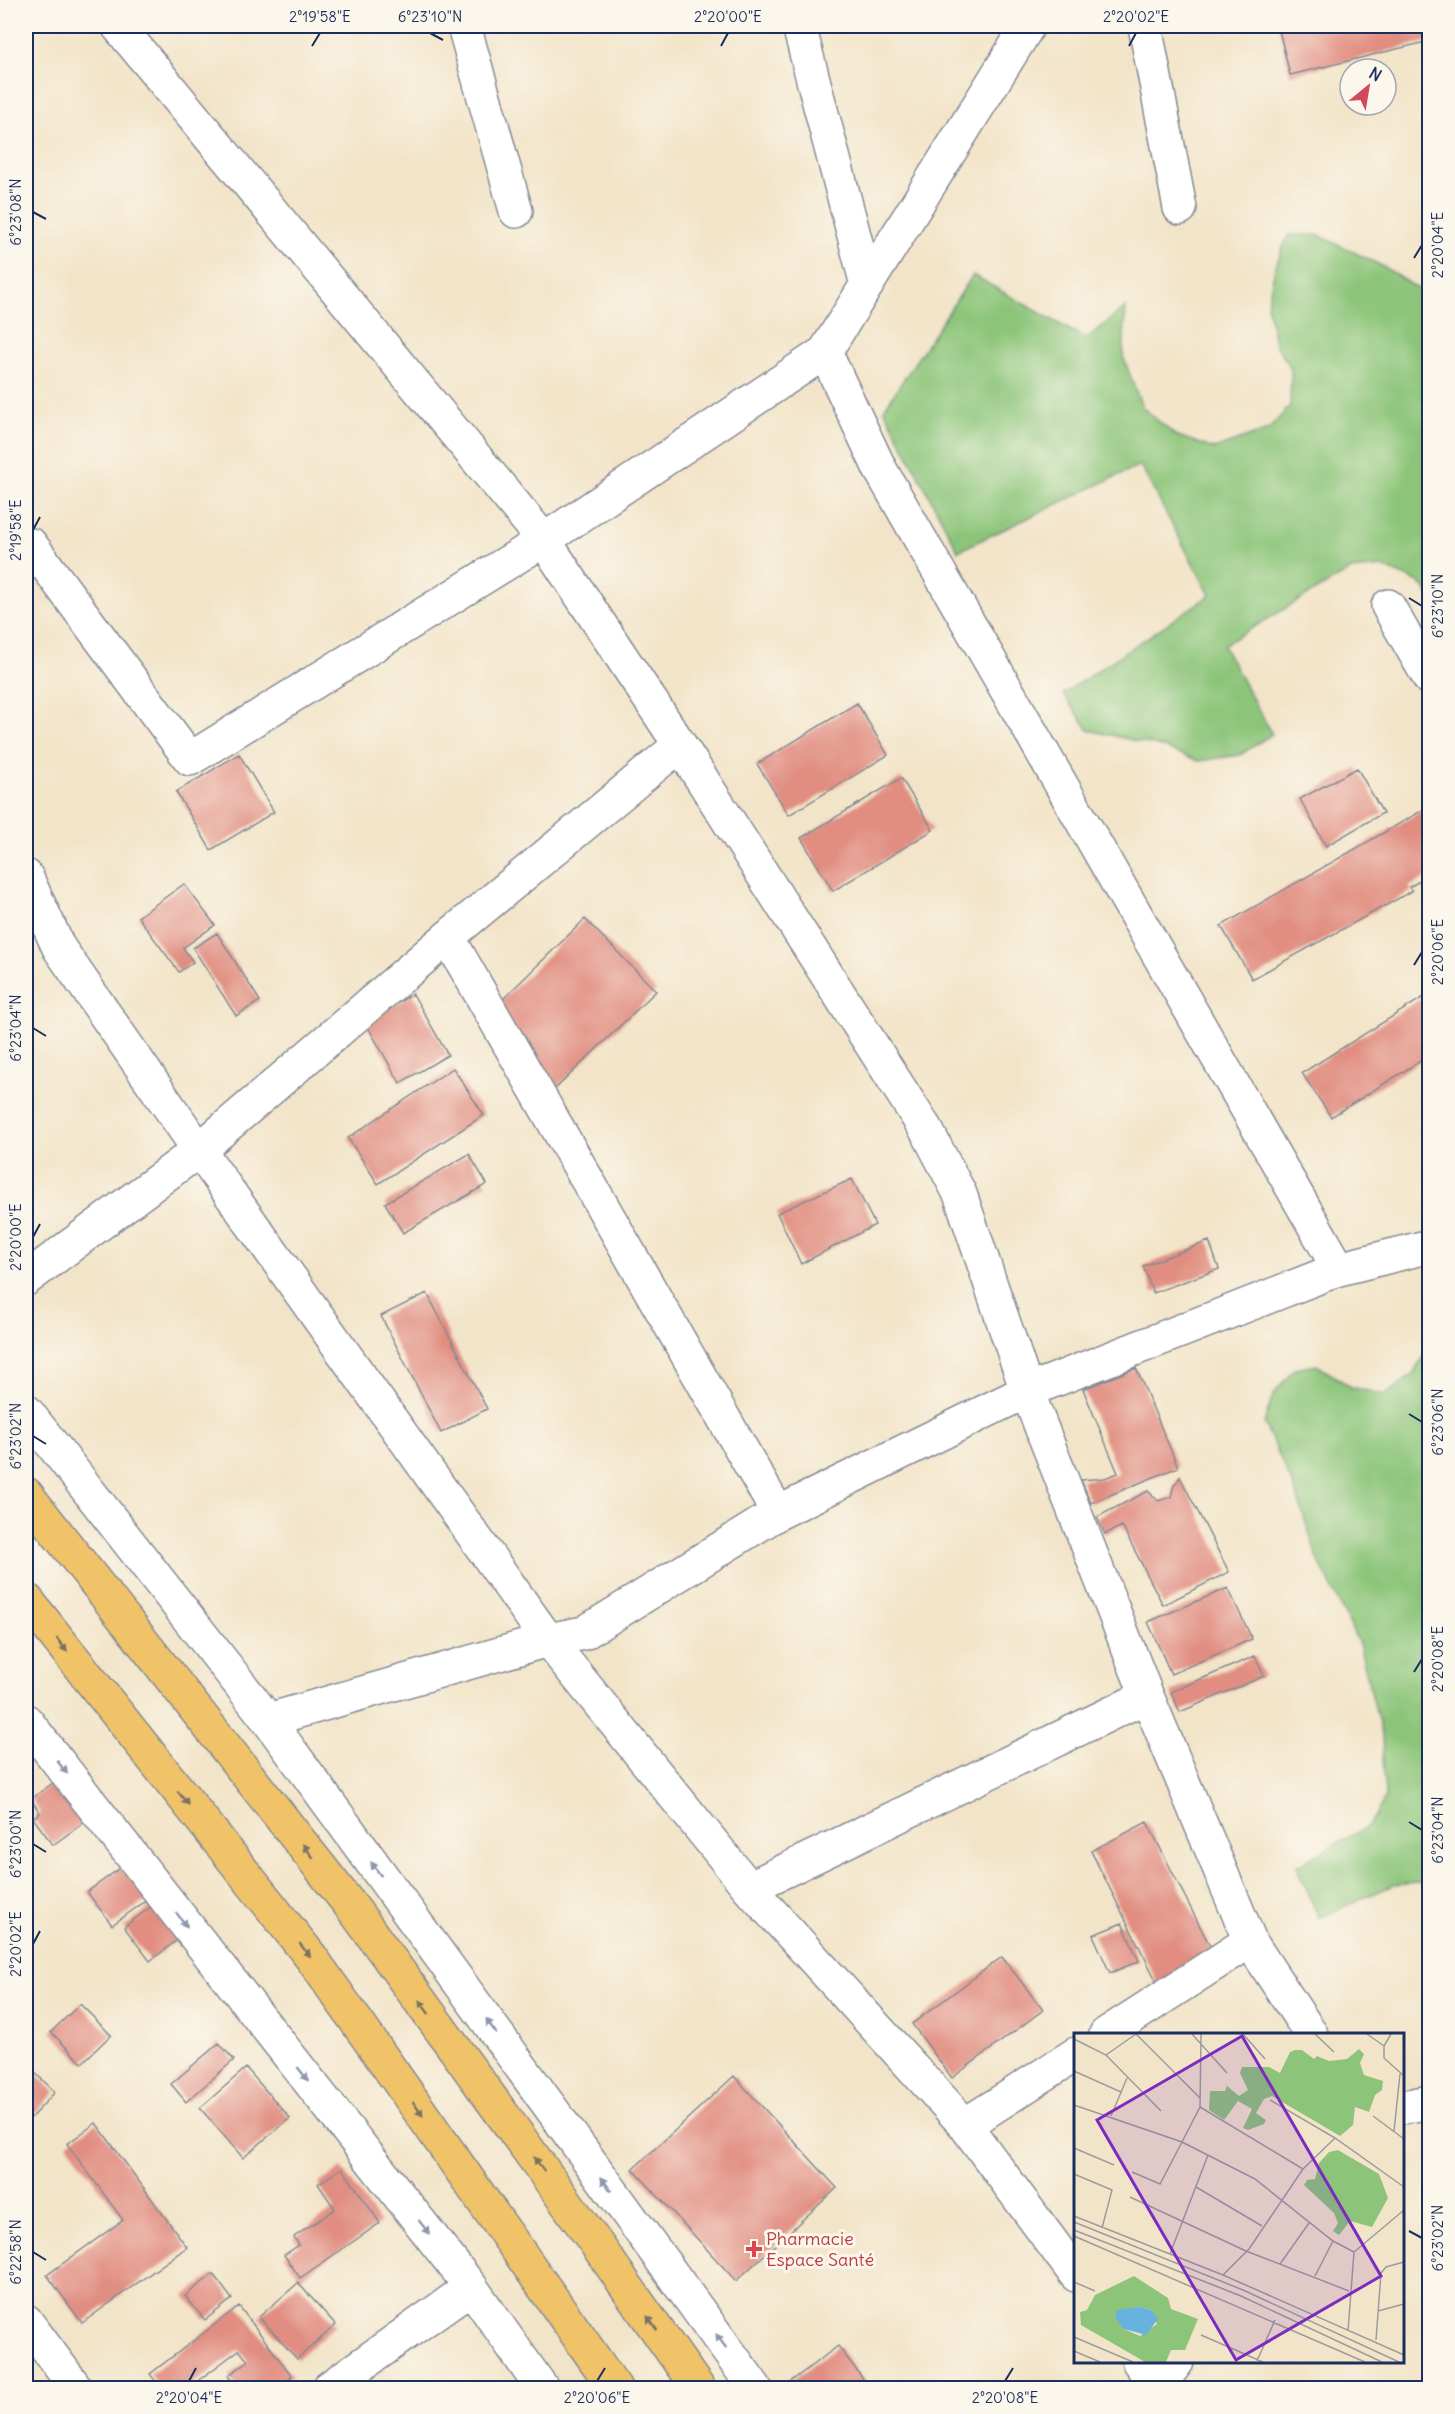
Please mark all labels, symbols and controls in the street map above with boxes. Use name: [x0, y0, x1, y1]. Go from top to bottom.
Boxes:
text: 2°19'58"E: [289, 7, 351, 26]
text: 6°23'10"N: [398, 7, 462, 26]
text: 2°20'00"E: [694, 7, 762, 26]
text: 2°20'02"E: [1103, 7, 1169, 26]
north arrow: [1338, 57, 1398, 117]
text: N: [1366, 63, 1385, 85]
text: 6°23'08"N: [6, 178, 25, 246]
text: 2°20'04"E: [1428, 211, 1447, 278]
text: 2°19'58"E: [6, 499, 25, 561]
text: 6°23'10"N: [1428, 574, 1447, 638]
text: 2°20'06"E: [1428, 919, 1447, 985]
text: 6°23'04"N: [6, 994, 25, 1062]
text: 2°20'00"E: [6, 1203, 25, 1271]
text: 6°23'06"N: [1428, 1388, 1447, 1456]
text: 6°23'02"N: [6, 1403, 25, 1469]
text: 2°20'08"E: [1428, 1626, 1447, 1692]
one-way arrow: [55, 1637, 68, 1653]
one-way arrow: [55, 1759, 68, 1775]
one-way arrow: [176, 1790, 189, 1806]
text: 6°23'04"N: [1428, 1796, 1447, 1864]
text: 6°23'00"N: [6, 1810, 25, 1878]
one-way arrow: [302, 1843, 314, 1858]
one-way arrow: [370, 1861, 382, 1877]
text: 2°20'02"E: [6, 1911, 25, 1977]
one-way arrow: [176, 1913, 188, 1928]
one-way arrow: [298, 1942, 311, 1957]
one-way arrow: [419, 1999, 431, 2014]
one-way arrow: [485, 2019, 497, 2035]
inset map: [1074, 2033, 1404, 2363]
one-way arrow: [296, 2066, 308, 2081]
one-way arrow: [412, 2100, 424, 2116]
one-way arrow: [533, 2157, 545, 2173]
one-way arrow: [600, 2176, 612, 2192]
text: 6°23'02"N: [1428, 2205, 1447, 2271]
text: 6°22'58"N: [6, 2219, 25, 2285]
one-way arrow: [417, 2219, 429, 2234]
place label: Pharmacie Espace Santé: [766, 2227, 874, 2271]
marker: Pharmacie Espace Santé: [747, 2242, 761, 2256]
one-way arrow: [646, 2316, 658, 2332]
one-way arrow: [715, 2334, 727, 2350]
text: 2°20'04"E: [156, 2388, 223, 2407]
text: 2°20'06"E: [564, 2388, 630, 2407]
text: 2°20'08"E: [972, 2388, 1038, 2407]

